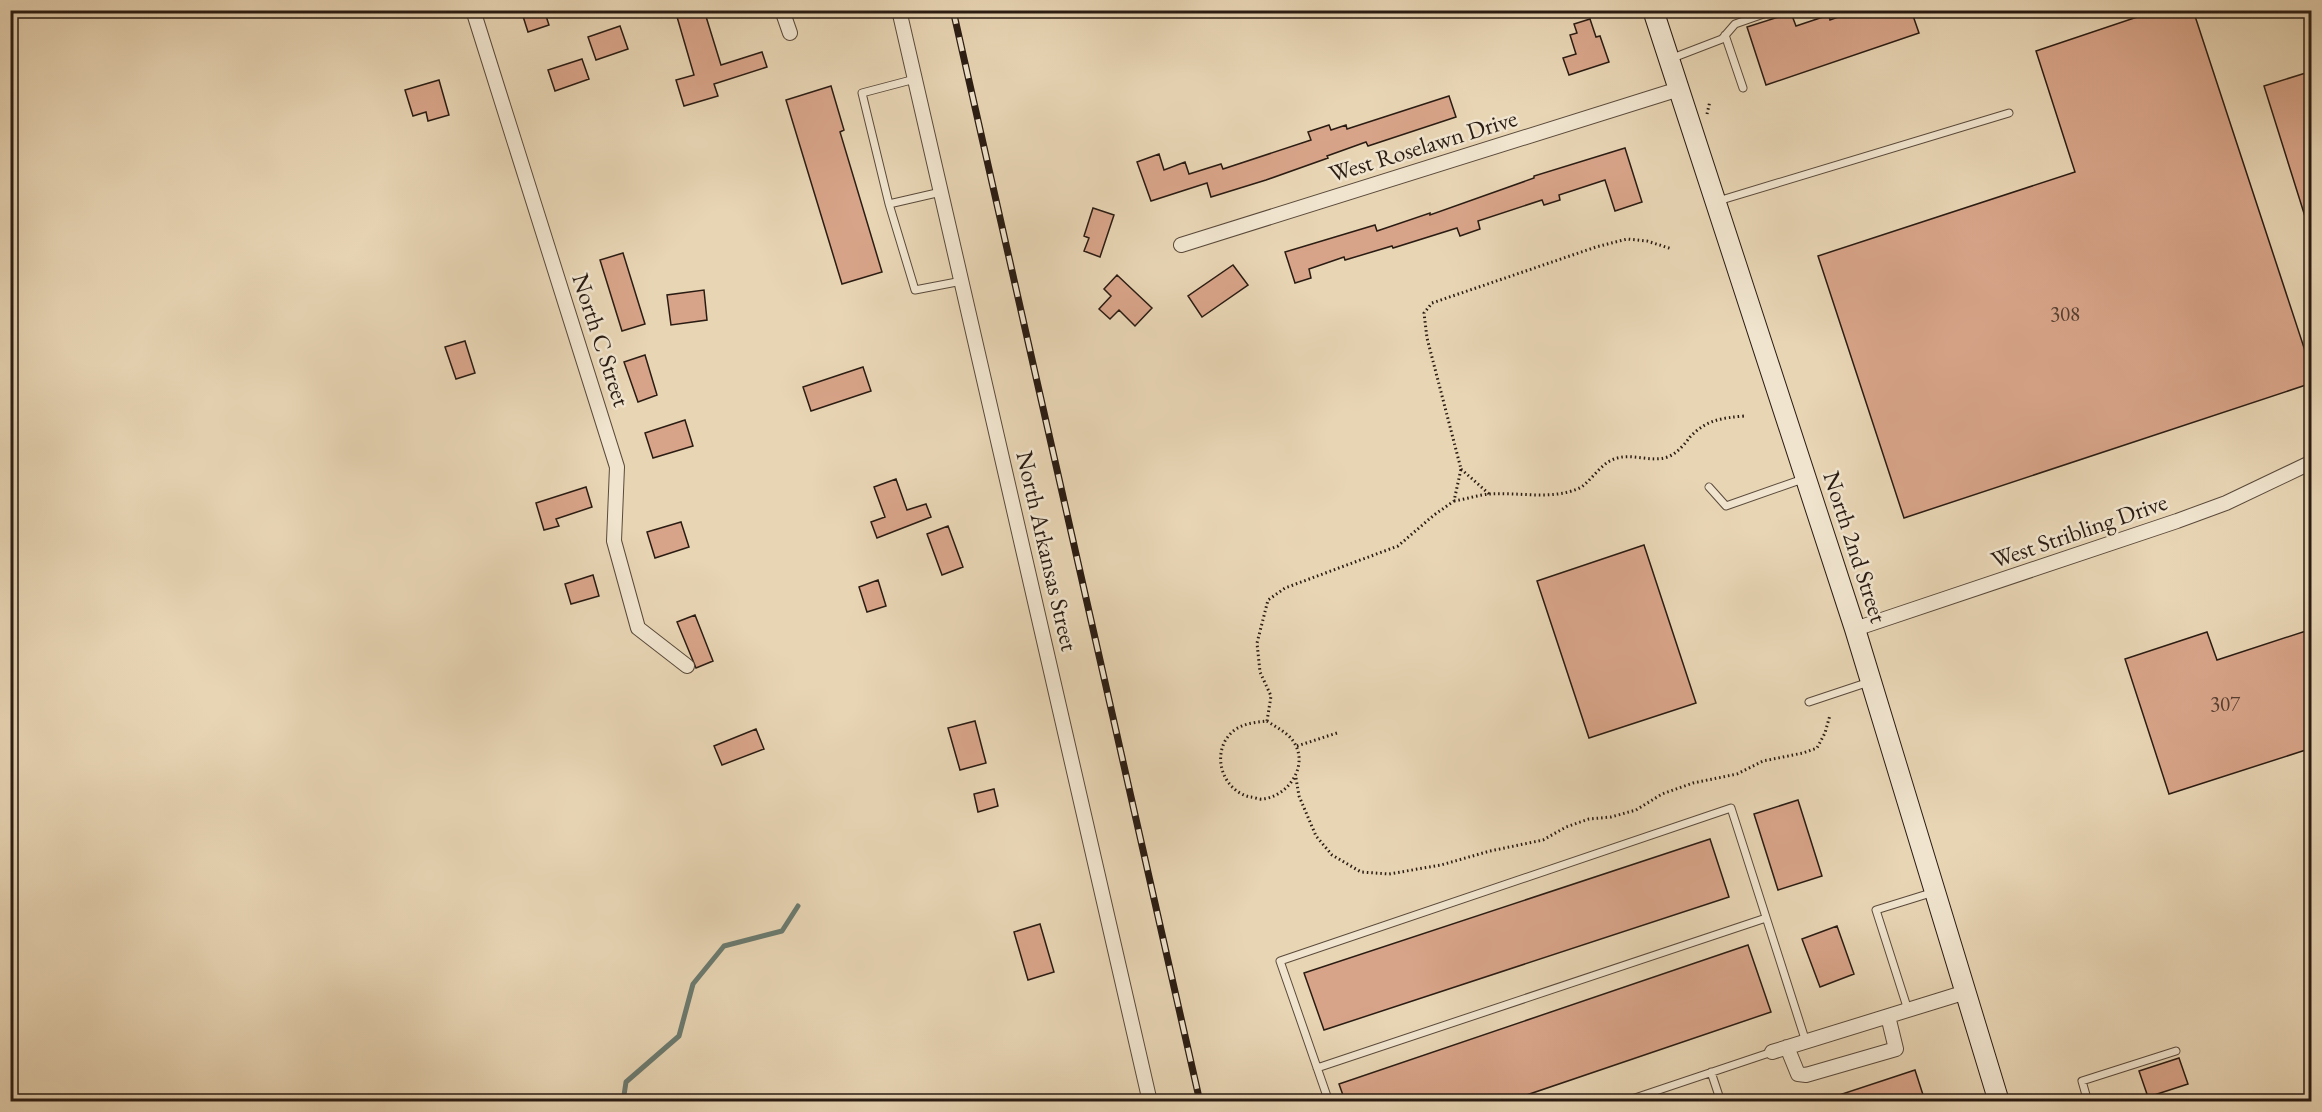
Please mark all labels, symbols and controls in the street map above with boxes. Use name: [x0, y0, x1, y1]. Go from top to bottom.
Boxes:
street label: West Roselawn Drive: [1325, 102, 1521, 189]
street label: North C Street: [565, 269, 638, 411]
house number: 308: [2050, 300, 2080, 327]
street label: North Arkansas Street: [1009, 448, 1086, 654]
street label: North 2nd Street: [1816, 467, 1895, 627]
street label: West Stribling Drive: [1987, 486, 2171, 575]
house number: 307: [2210, 690, 2241, 717]

